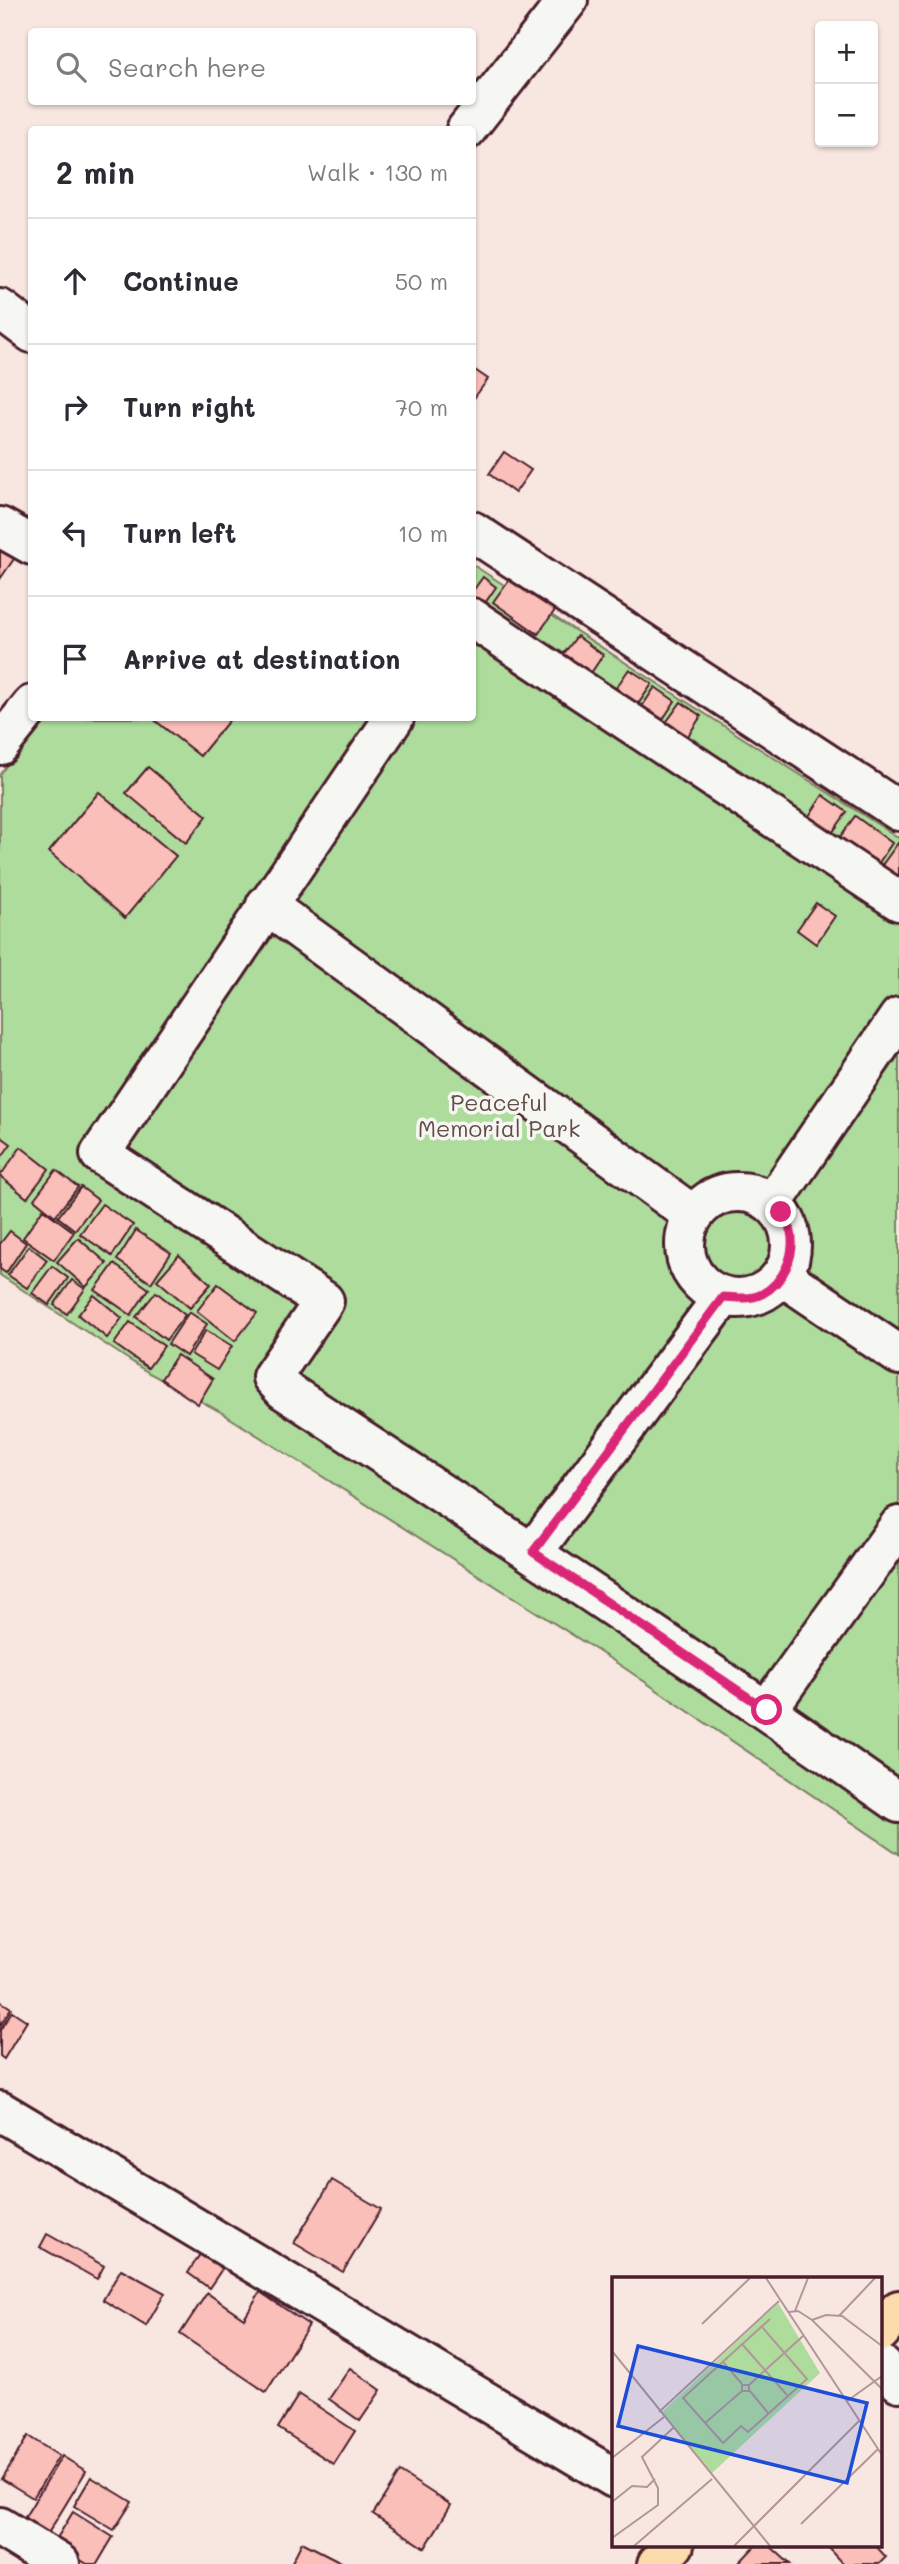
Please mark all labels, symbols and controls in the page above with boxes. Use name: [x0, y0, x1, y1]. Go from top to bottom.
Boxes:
map controls: [815, 21, 878, 147]
button: +: [815, 21, 878, 84]
search box: [28, 28, 476, 105]
icon: search: [52, 48, 90, 86]
text: Search here: [108, 50, 266, 84]
button: −: [815, 84, 878, 147]
text: 2 min: [56, 152, 135, 192]
text: Walk · 130 m: [307, 157, 448, 187]
icon: ahead: [56, 262, 94, 300]
text: Continue: [123, 264, 239, 298]
text: 50 m: [395, 266, 448, 296]
icon: right: [56, 388, 94, 426]
text: Turn right: [123, 390, 256, 424]
text: 70 m: [395, 392, 448, 422]
icon: left: [56, 514, 94, 552]
text: Turn left: [123, 516, 236, 550]
text: 10 m: [398, 518, 448, 548]
icon: arrive: [56, 640, 94, 678]
text: Arrive at destination: [123, 642, 400, 676]
park label: Peaceful Memorial Park: [418, 1087, 580, 1143]
route end: [765, 1196, 796, 1227]
route start: [751, 1694, 782, 1725]
inset map: [612, 2277, 881, 2546]

